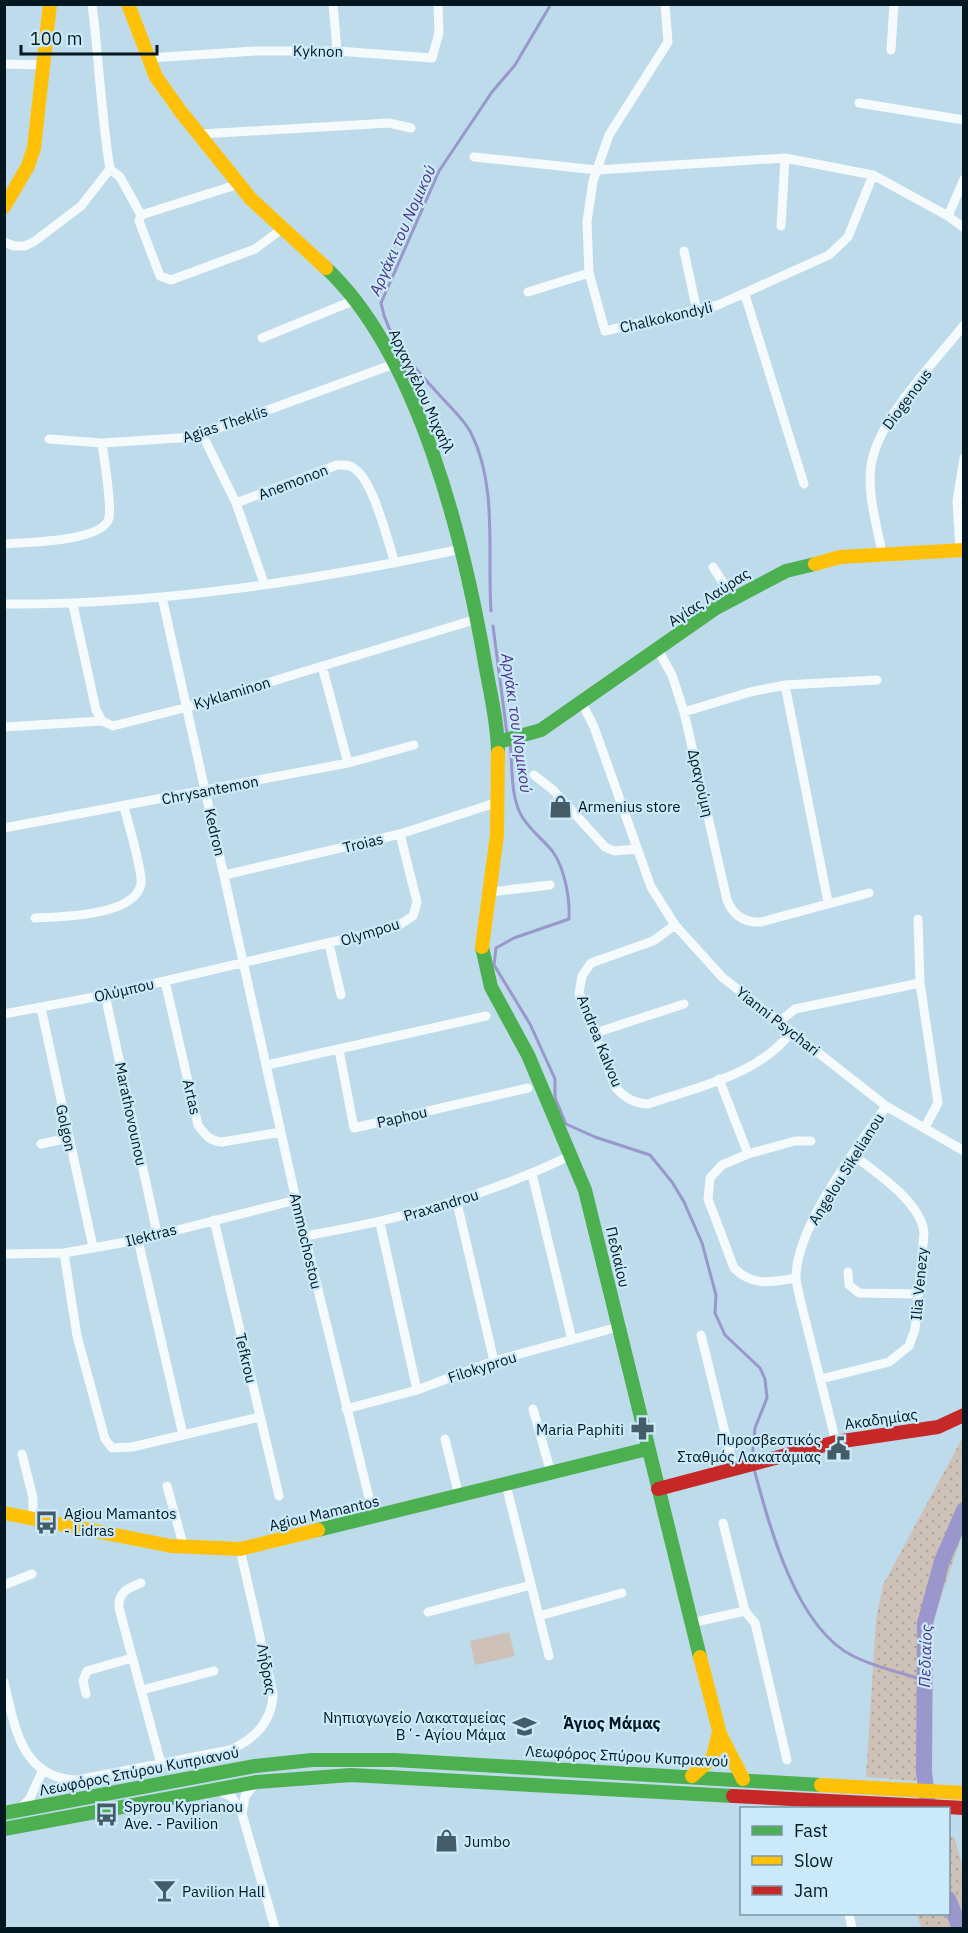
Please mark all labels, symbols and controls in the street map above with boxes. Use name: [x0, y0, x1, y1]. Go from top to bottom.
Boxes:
scale bar: [21, 18, 158, 56]
text: 100 m: [30, 27, 82, 50]
street label: Kyknon: [293, 41, 343, 61]
water label: Αργάκι του Νομικού: [364, 162, 440, 299]
street label: Chalkokondyli: [618, 297, 714, 337]
street label: Αρχαγγέλου Μιχαήλ: [385, 326, 459, 456]
street label: Diogenous: [878, 365, 936, 433]
street label: Agias Theklis: [180, 401, 270, 447]
street label: Anemonon: [255, 460, 331, 504]
street label: Αγίας Λαύρας: [664, 563, 754, 631]
water label: Αργάκι του Νομικού: [497, 651, 537, 794]
street label: Kyklaminon: [191, 672, 273, 714]
street label: Δραγούμη: [684, 747, 718, 819]
street label: Chrysantemon: [160, 771, 260, 809]
shop icon: Armenius store: [547, 793, 573, 819]
place label: Armenius store: [578, 797, 681, 816]
street label: Kedron: [200, 806, 230, 858]
street label: Troias: [341, 829, 385, 857]
street label: Olympou: [338, 914, 402, 950]
street label: Ολύμπου: [92, 974, 156, 1006]
street label: Yianni Psychari: [732, 982, 824, 1060]
street label: Andrea Kalvou: [573, 992, 627, 1090]
street label: Marathovounou: [111, 1061, 151, 1167]
street label: Artas: [179, 1077, 205, 1117]
street label: Paphou: [375, 1102, 429, 1132]
street label: Golgon: [52, 1103, 80, 1153]
street label: Angelou Sikelianou: [804, 1110, 888, 1228]
street label: Praxandrou: [401, 1185, 481, 1225]
street label: Ammochostou: [286, 1191, 326, 1291]
street label: Ilektras: [123, 1219, 179, 1251]
street label: Πεδιαίου: [602, 1225, 634, 1289]
street label: Ilia Venezy: [906, 1246, 932, 1321]
street label: Tefkrou: [231, 1331, 261, 1385]
street label: Filokyprou: [445, 1347, 519, 1387]
street label: Ακαδημίας: [843, 1404, 919, 1434]
pharmacy icon: Maria Paphiti: [629, 1416, 655, 1442]
place label: Maria Paphiti: [536, 1420, 624, 1439]
place label: Πυροσβεστικός Σταθμός Λακατάμιας: [677, 1430, 821, 1466]
public building icon: Πυροσβεστικός Σταθμός Λακατάμιας: [826, 1435, 852, 1461]
street label: Agiou Mamantos: [267, 1491, 381, 1535]
place label: Agiou Mamantos - Lidras: [64, 1504, 176, 1540]
bus stop icon: Agiou Mamantos - Lidras: [33, 1509, 59, 1535]
water label: Πεδιαίος: [914, 1624, 936, 1688]
street label: Λήδρας: [253, 1642, 281, 1696]
place label: Νηπιαγωγείο Λακαταμείας Β΄- Αγίου Μάμα: [323, 1708, 506, 1744]
school or university icon: Νηπιαγωγείο Λακαταμείας Β΄- Αγίου Μάμα: [511, 1713, 537, 1739]
district label: Άγιος Μάμας: [563, 1713, 661, 1733]
street label: Λεωφόρος Σπύρου Κυπριανού: [525, 1741, 729, 1771]
street label: Λεωφόρος Σπύρου Κυπριανού: [37, 1742, 241, 1800]
place label: Spyrou Kyprianou Ave. - Pavilion: [124, 1797, 243, 1833]
bus stop icon: Spyrou Kyprianou Ave. - Pavilion: [93, 1802, 119, 1828]
legend: [740, 1807, 950, 1915]
text: Fast: [794, 1819, 828, 1842]
shop icon: Jumbo: [433, 1828, 459, 1854]
place label: Jumbo: [464, 1832, 510, 1851]
text: Slow: [794, 1849, 833, 1872]
bar icon: Pavilion Hall: [151, 1878, 177, 1904]
text: Jam: [794, 1879, 829, 1902]
place label: Pavilion Hall: [182, 1882, 265, 1901]

